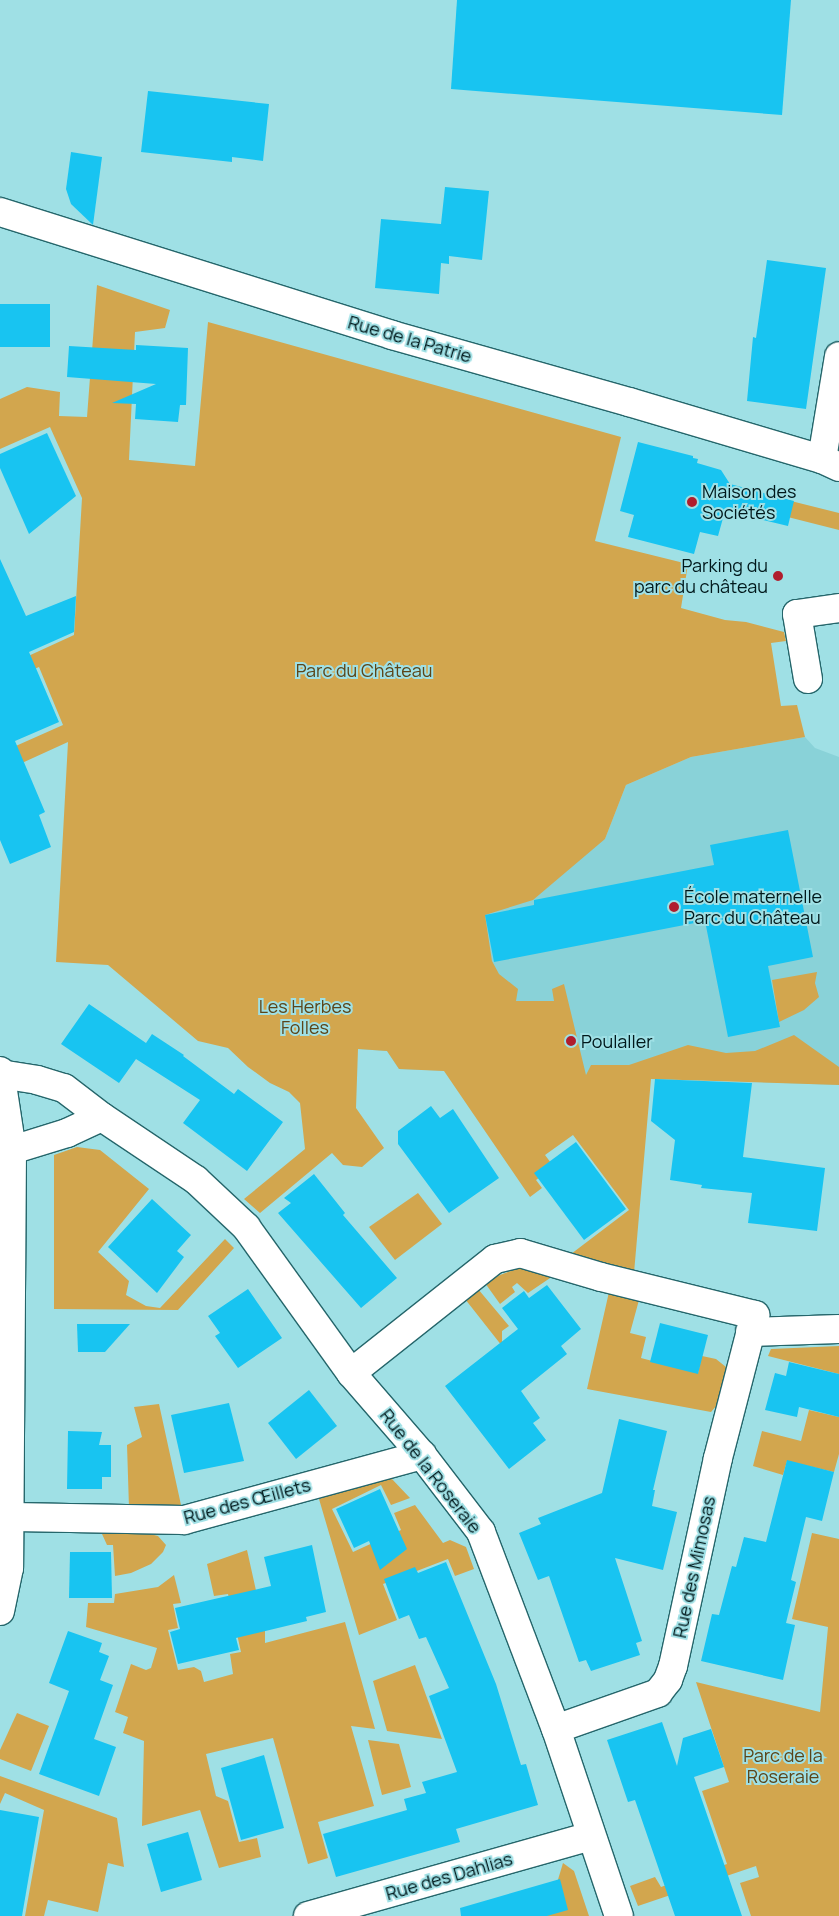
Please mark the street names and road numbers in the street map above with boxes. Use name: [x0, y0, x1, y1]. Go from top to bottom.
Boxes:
street label: Rue de la Patrie: [346, 311, 474, 367]
street label: Rue de la Roseraie: [376, 1405, 486, 1537]
street label: Rue des Œillets: [181, 1474, 313, 1528]
street label: Rue des Mimosas: [668, 1494, 720, 1640]
street label: Rue des Dahlias: [383, 1848, 515, 1904]

